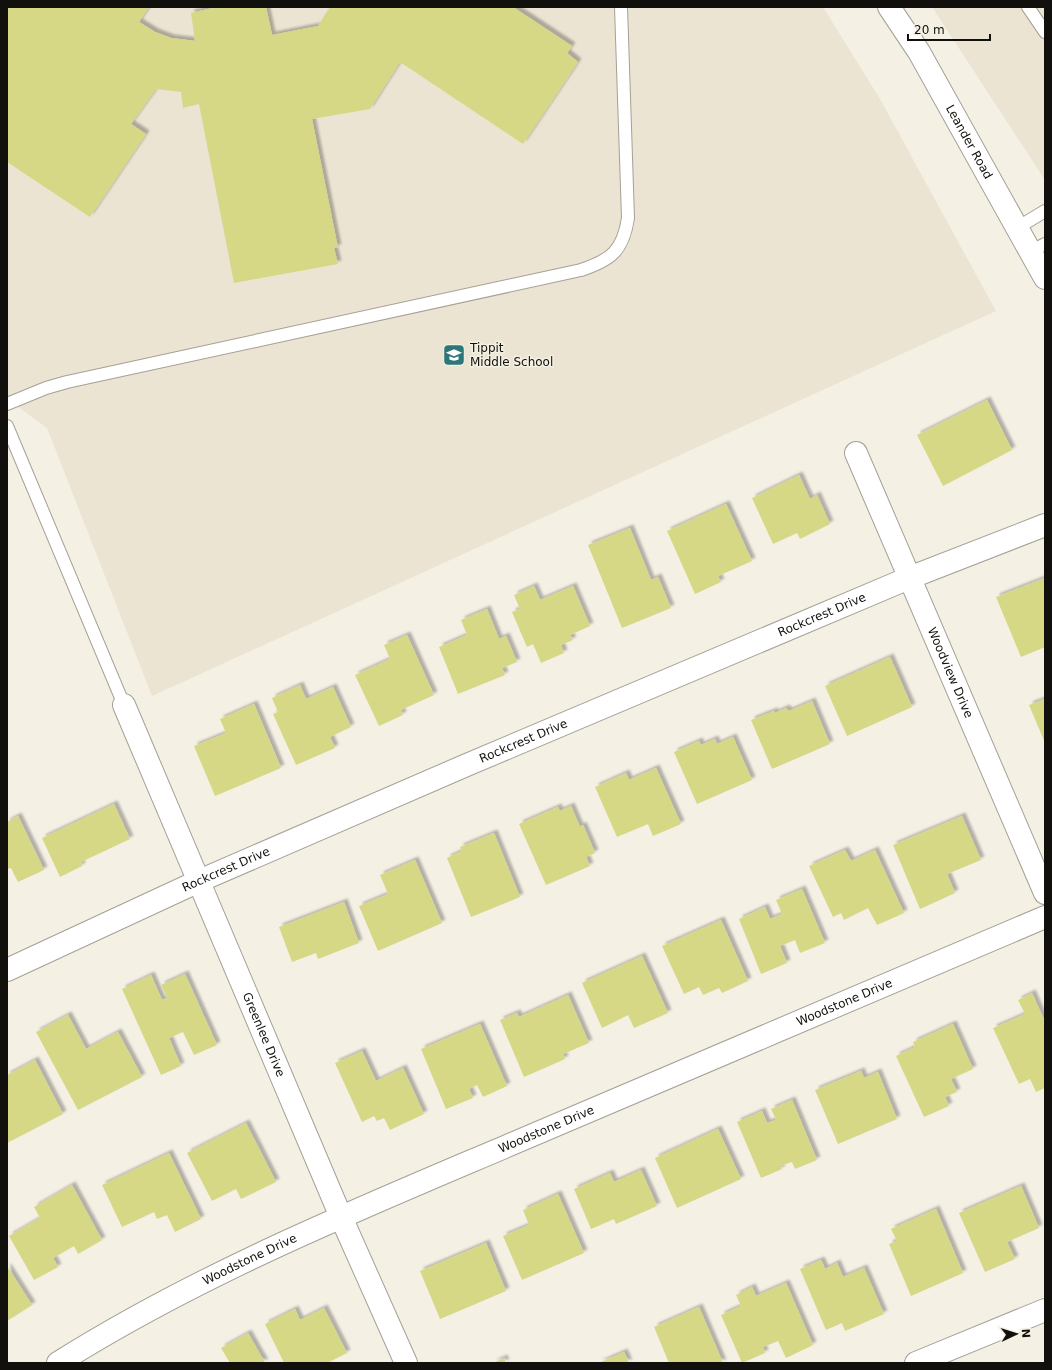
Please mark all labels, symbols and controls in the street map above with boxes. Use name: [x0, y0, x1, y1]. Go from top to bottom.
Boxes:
scale bar: [908, 16, 990, 42]
text: 20 m: [914, 23, 945, 37]
street label: Leander Road: [943, 102, 995, 181]
place label: Tippit Middle School: [469, 341, 553, 369]
school or university icon: Tippit Middle School: [441, 342, 467, 368]
street label: Rockcrest Drive: [776, 590, 868, 640]
street label: Woodview Drive: [925, 625, 976, 720]
street label: Rockcrest Drive: [477, 716, 570, 766]
street label: Rockcrest Drive: [180, 844, 272, 895]
street label: Woodstone Drive: [794, 976, 894, 1029]
street label: Greenlee Drive: [240, 990, 288, 1079]
street label: Woodstone Drive: [496, 1103, 596, 1156]
street label: Woodstone Drive: [200, 1231, 299, 1288]
north arrow: [996, 1314, 1036, 1354]
text: N: [1019, 1328, 1032, 1338]

